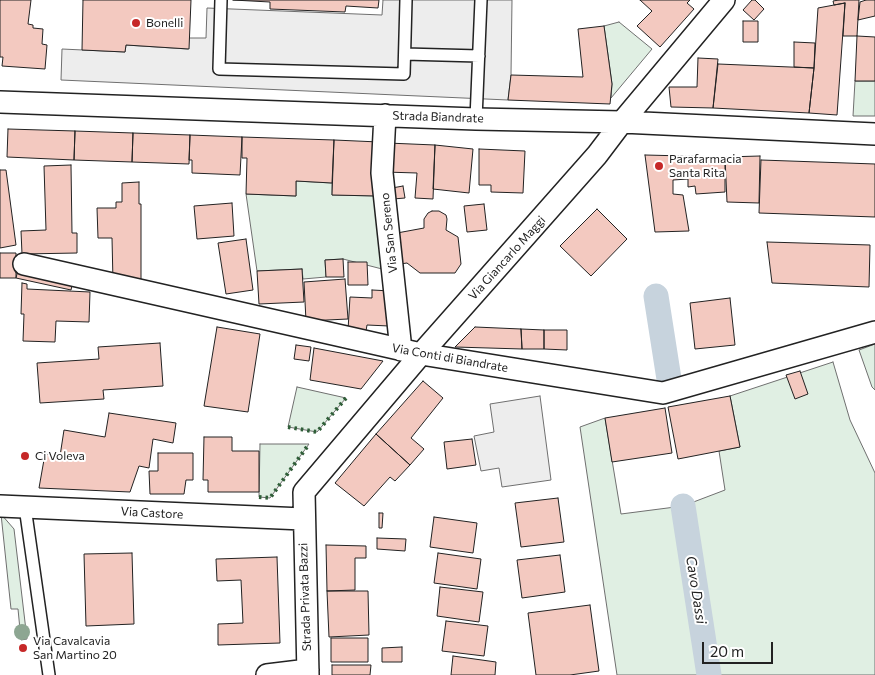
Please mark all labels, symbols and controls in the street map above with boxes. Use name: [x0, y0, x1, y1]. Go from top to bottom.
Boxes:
place label: Bonelli: [146, 16, 183, 30]
marker: Bonelli: [130, 17, 142, 29]
street label: Strada Biandrate: [392, 108, 484, 126]
place label: Parafarmacia Santa Rita: [669, 152, 741, 180]
marker: Parafarmacia Santa Rita: [653, 160, 665, 172]
street label: Via San Sereno: [378, 192, 400, 274]
street label: Via Giancarlo Maggi: [465, 213, 549, 303]
street label: Via Conti di Biandrate: [391, 341, 509, 375]
place label: Ci Voleva: [35, 449, 85, 463]
marker: Ci Voleva: [19, 450, 31, 462]
street label: Via Castore: [120, 504, 184, 522]
street label: Strada Privata Bazzi: [296, 543, 314, 651]
water label: Cavo Dassi: [682, 555, 710, 625]
scale bar: [705, 632, 776, 664]
place label: Via Cavalcavia San Martino 20: [33, 634, 117, 662]
marker: Via Cavalcavia San Martino 20: [17, 642, 29, 654]
text: 20 m: [710, 642, 744, 660]

